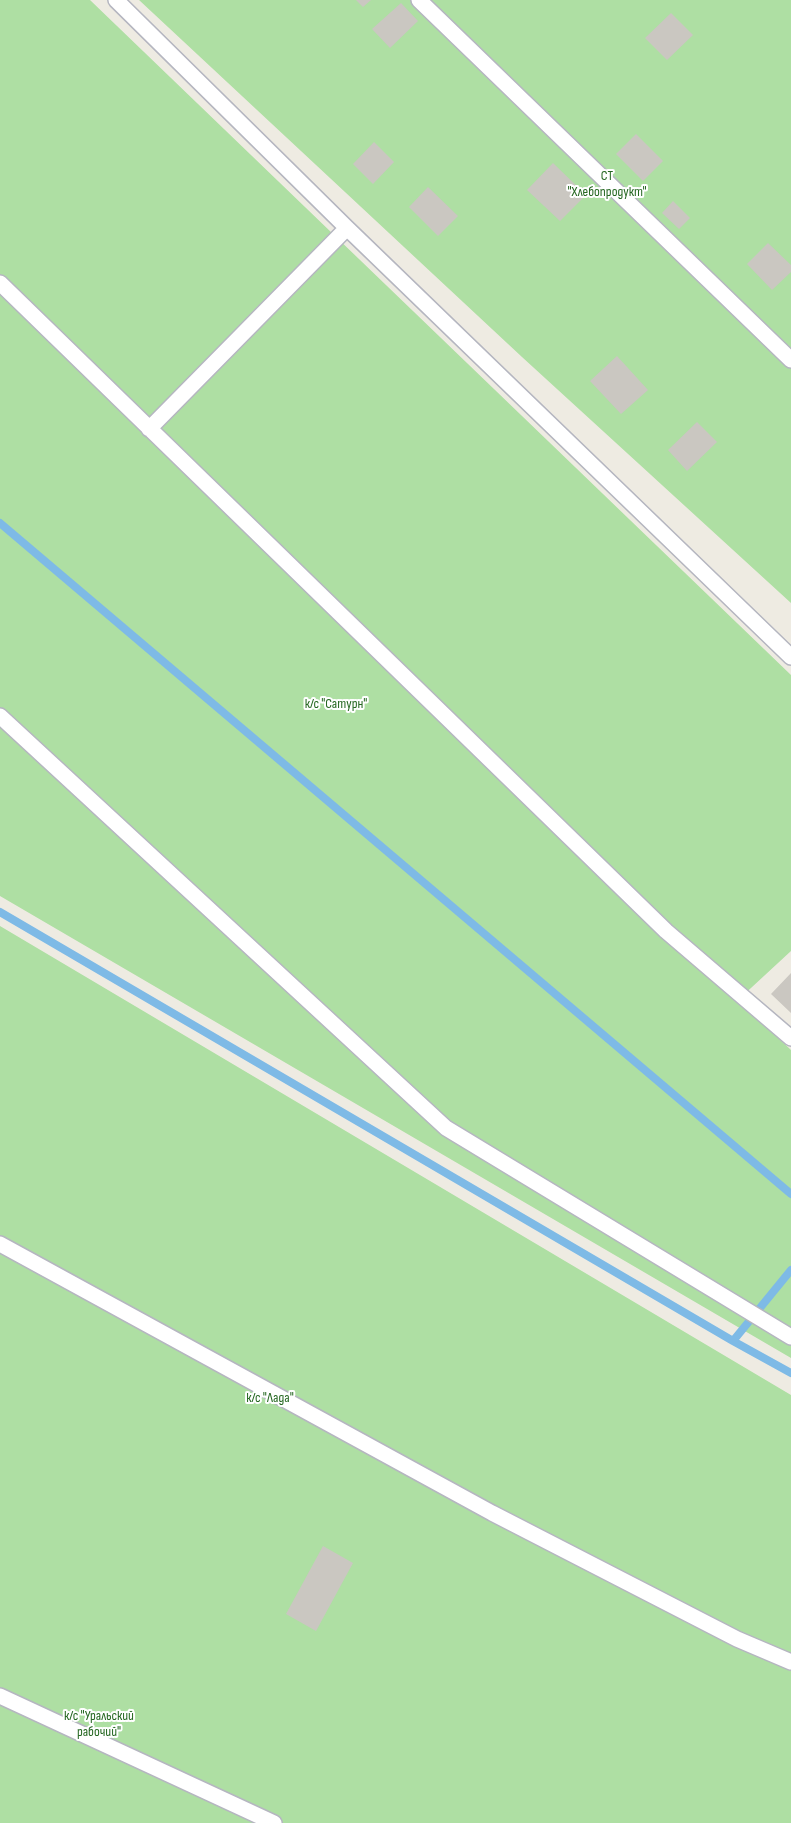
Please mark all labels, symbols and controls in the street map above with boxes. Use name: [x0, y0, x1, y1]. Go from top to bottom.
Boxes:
park label: СТ "Хлебопродукт": [567, 168, 647, 200]
park label: к/с "Сатурн": [305, 696, 367, 712]
park label: к/с "Лада": [246, 1390, 294, 1406]
park label: к/с "Уральский рабочий": [64, 1708, 134, 1740]

